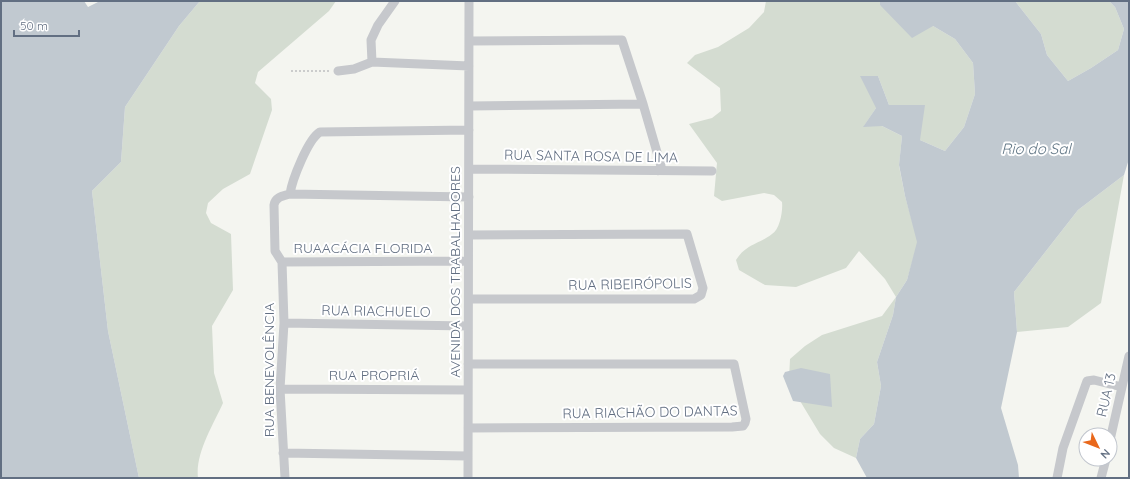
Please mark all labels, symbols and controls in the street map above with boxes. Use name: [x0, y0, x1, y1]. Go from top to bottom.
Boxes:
scale bar: [14, 12, 79, 38]
text: 50 m: [20, 18, 48, 33]
water label: Rio do Sal: [1001, 139, 1072, 158]
street label: RUA SANTA ROSA DE LIMA: [504, 145, 678, 167]
street label: AVENIDA DOS TRABALHADORES: [446, 166, 464, 378]
street label: RUAACÁCIA FLORIDA: [294, 239, 432, 257]
street label: RUA RIBEIRÓPOLIS: [568, 274, 692, 294]
street label: RUA RIACHUELO: [321, 301, 431, 321]
street label: RUA BENEVOLÊNCIA: [260, 303, 278, 437]
street label: RUA PROPRIÁ: [329, 366, 419, 384]
street label: RUA 13: [1092, 371, 1120, 419]
street label: RUA RIACHÃO DO DANTAS: [562, 401, 738, 423]
north arrow: [1078, 427, 1118, 467]
text: N: [1097, 446, 1113, 462]

